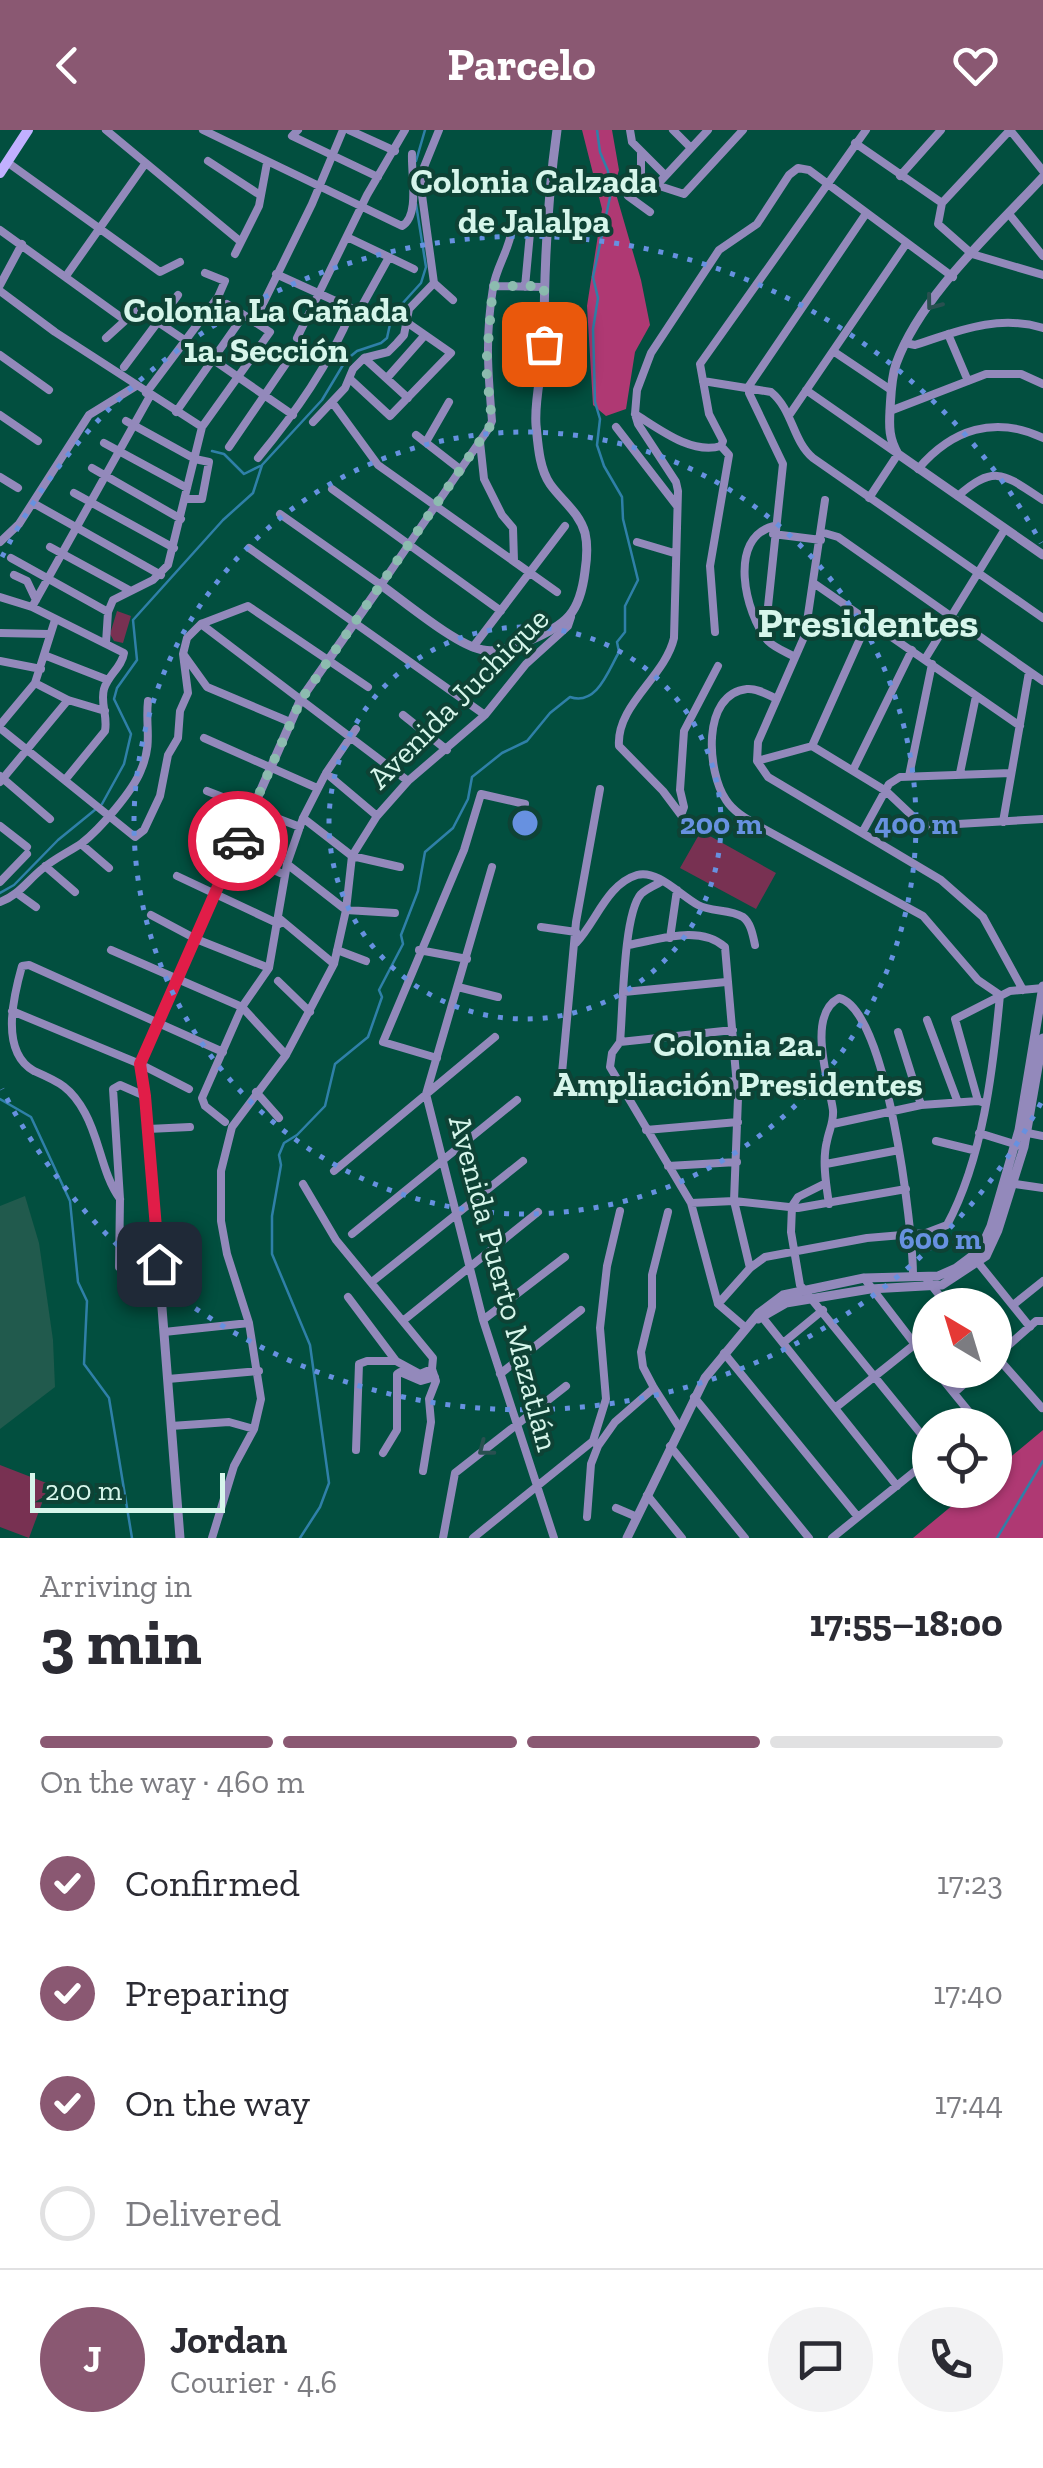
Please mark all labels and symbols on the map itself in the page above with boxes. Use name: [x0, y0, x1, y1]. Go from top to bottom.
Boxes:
district label: Colonia Calzada de Jalalpa: [411, 160, 658, 242]
district label: Colonia La Cañada 1a. Sección: [124, 289, 409, 371]
one-way arrow: [927, 292, 944, 310]
pin: [502, 302, 587, 387]
district label: Presidentes: [757, 597, 979, 648]
street label: Avenida Juchique: [359, 599, 557, 797]
courier: [188, 791, 288, 891]
centre of rings: [507, 805, 543, 841]
text: 200 m: [680, 806, 762, 842]
text: 400 m: [874, 806, 958, 842]
district label: Colonia 2a. Ampliación Presidentes: [553, 1023, 923, 1105]
street label: Avenida Puerto Mazatlán: [441, 1111, 567, 1456]
text: 600 m: [899, 1221, 981, 1257]
pin: [117, 1222, 202, 1307]
north arrow: [912, 1288, 1012, 1388]
one-way arrow: [478, 1437, 496, 1455]
scale bar: [30, 1468, 225, 1512]

